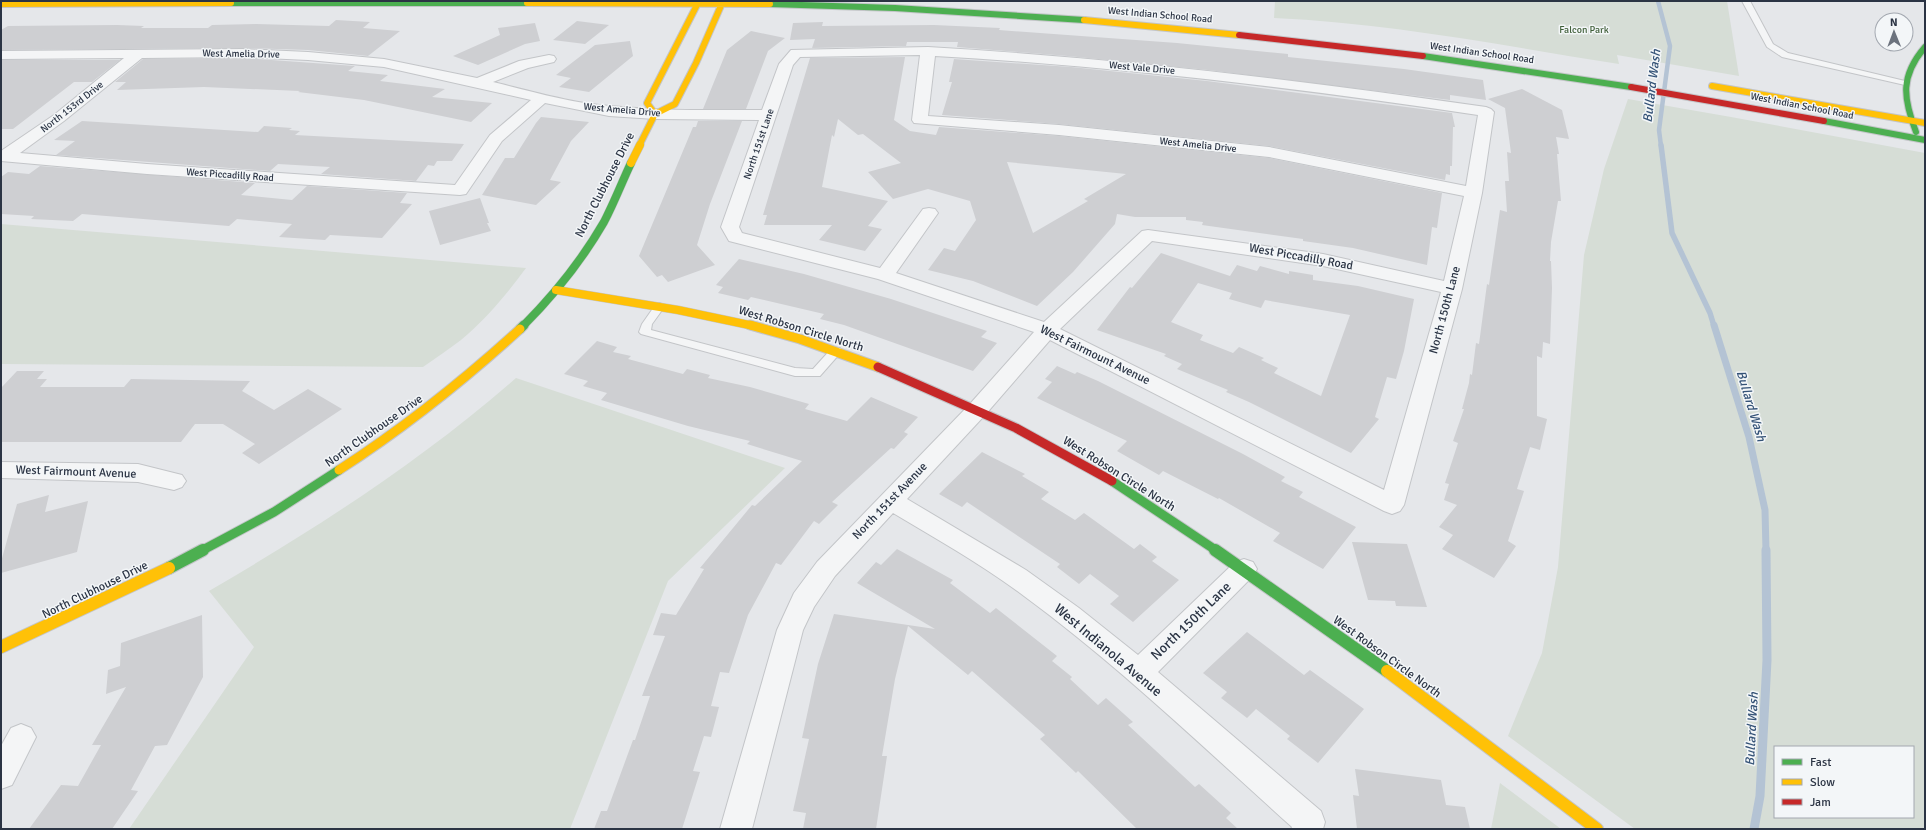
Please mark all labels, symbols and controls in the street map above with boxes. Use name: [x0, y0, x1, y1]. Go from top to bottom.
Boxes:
street label: West Indian School Road: [1107, 4, 1213, 26]
north arrow: [1874, 12, 1914, 52]
text: N: [1890, 16, 1898, 29]
park label: Falcon Park: [1559, 24, 1609, 36]
street label: West Indian School Road: [1429, 40, 1535, 66]
street label: West Amelia Drive: [202, 47, 280, 61]
water label: Bullard Wash: [1640, 48, 1665, 123]
street label: West Vale Drive: [1109, 59, 1175, 77]
street label: North 153rd Drive: [38, 79, 106, 135]
street label: West Indian School Road: [1749, 90, 1855, 122]
street label: West Amelia Drive: [583, 101, 661, 119]
street label: North 151st Lane: [741, 107, 777, 181]
street label: North Clubhouse Drive: [572, 130, 638, 240]
street label: West Amelia Drive: [1159, 135, 1237, 155]
street label: West Piccadilly Road: [186, 166, 274, 184]
street label: West Piccadilly Road: [1248, 240, 1354, 274]
street label: North 150th Lane: [1426, 265, 1464, 355]
street label: West Robson Circle North: [736, 303, 866, 355]
street label: West Fairmount Avenue: [1037, 322, 1153, 388]
water label: Bullard Wash: [1733, 369, 1770, 444]
street label: North Clubhouse Drive: [322, 392, 426, 470]
street label: West Robson Circle North: [1060, 433, 1178, 515]
street label: North 151st Avenue: [849, 459, 931, 543]
street label: West Fairmount Avenue: [15, 462, 137, 482]
street label: North Clubhouse Drive: [40, 558, 150, 622]
street label: North 150th Lane: [1147, 578, 1235, 664]
street label: West Indianola Avenue: [1051, 600, 1165, 700]
street label: West Robson Circle North: [1330, 613, 1444, 701]
water label: Bullard Wash: [1742, 691, 1762, 766]
legend: [1774, 746, 1914, 818]
text: Fast: [1810, 755, 1831, 770]
text: Slow: [1810, 775, 1835, 790]
text: Jam: [1810, 795, 1831, 810]

